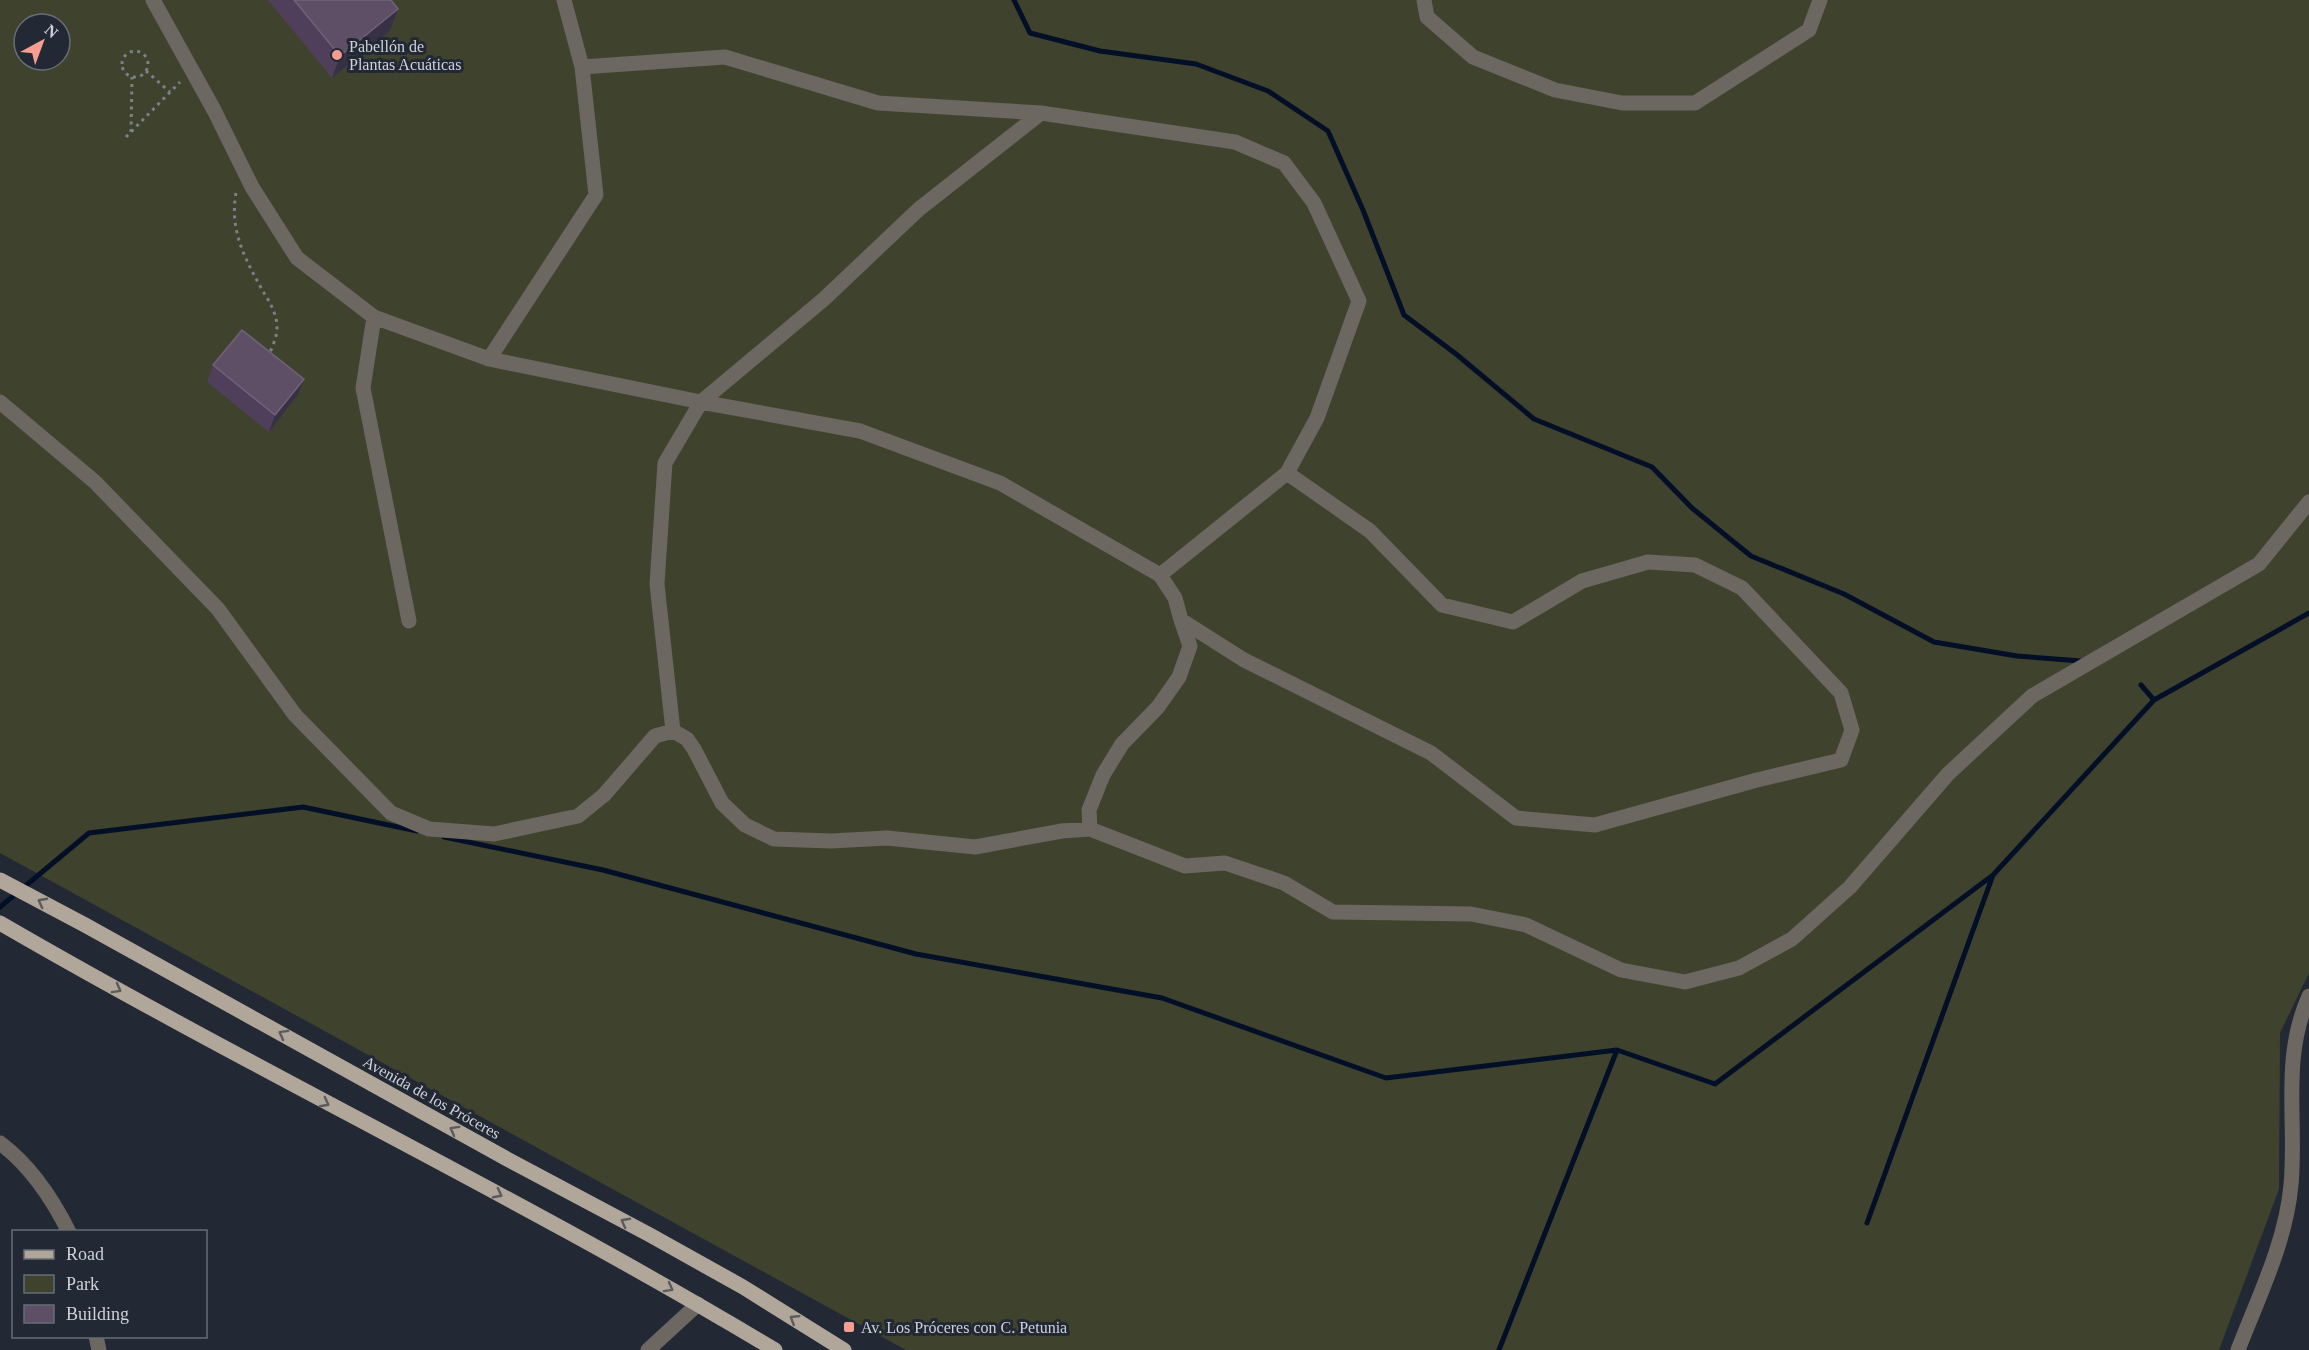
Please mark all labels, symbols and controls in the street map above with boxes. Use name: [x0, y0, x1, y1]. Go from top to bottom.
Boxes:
north arrow: [12, 12, 72, 72]
text: N: [42, 21, 62, 42]
place label: Pabellón de Plantas Acuáticas: [349, 38, 461, 73]
marker: Pabellón de Plantas Acuáticas: [330, 48, 344, 62]
one-way arrow: [38, 898, 49, 910]
one-way arrow: [111, 982, 121, 994]
one-way arrow: [279, 1030, 289, 1042]
street label: Avenida de los Próceres: [360, 1053, 503, 1142]
one-way arrow: [319, 1096, 330, 1107]
one-way arrow: [449, 1125, 460, 1137]
one-way arrow: [491, 1187, 502, 1198]
one-way arrow: [621, 1218, 631, 1229]
legend: [12, 1230, 207, 1338]
text: Road: [66, 1244, 104, 1264]
text: Park: [66, 1274, 99, 1294]
one-way arrow: [663, 1281, 673, 1292]
text: Building: [66, 1304, 129, 1324]
one-way arrow: [790, 1315, 800, 1327]
place label: Av. Los Próceres con C. Petunia: [861, 1319, 1067, 1336]
marker: Av. Los Próceres con C. Petunia: [842, 1320, 856, 1334]

